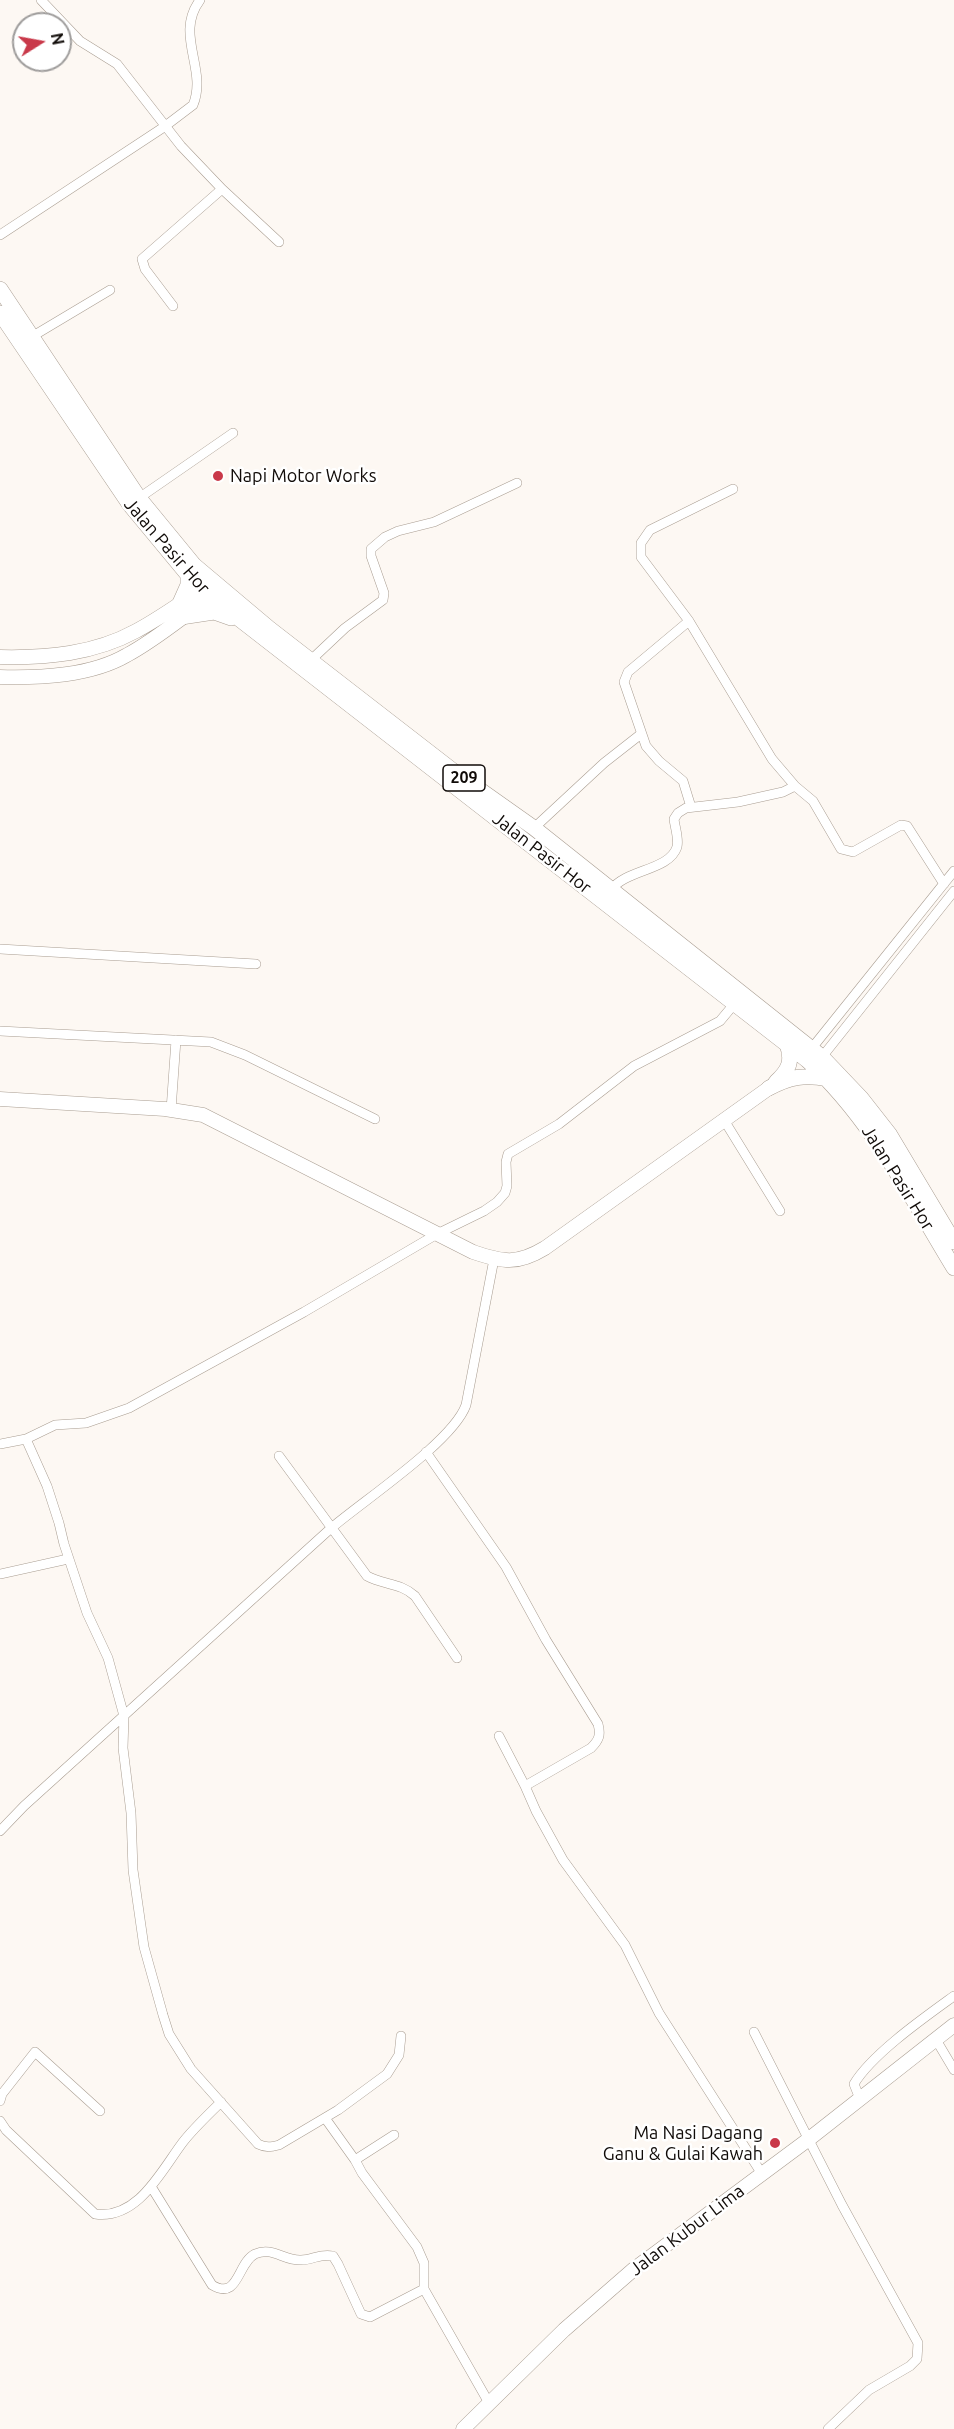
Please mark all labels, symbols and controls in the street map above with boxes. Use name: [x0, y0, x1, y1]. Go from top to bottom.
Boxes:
north arrow: [12, 12, 72, 72]
text: N: [48, 31, 68, 47]
place label: Napi Motor Works: [230, 465, 376, 487]
marker: Napi Motor Works: [211, 469, 225, 483]
street label: Jalan Pasir Hor: [120, 494, 214, 598]
road number: 209: [443, 765, 485, 791]
street label: Jalan Pasir Hor: [488, 808, 596, 898]
street label: Jalan Pasir Hor: [857, 1122, 939, 1234]
place label: Ma Nasi Dagang Ganu & Gulai Kawah: [603, 2122, 763, 2164]
marker: Ma Nasi Dagang Ganu & Gulai Kawah: [768, 2136, 782, 2150]
street label: Jalan Kubur Lima: [625, 2180, 749, 2280]

